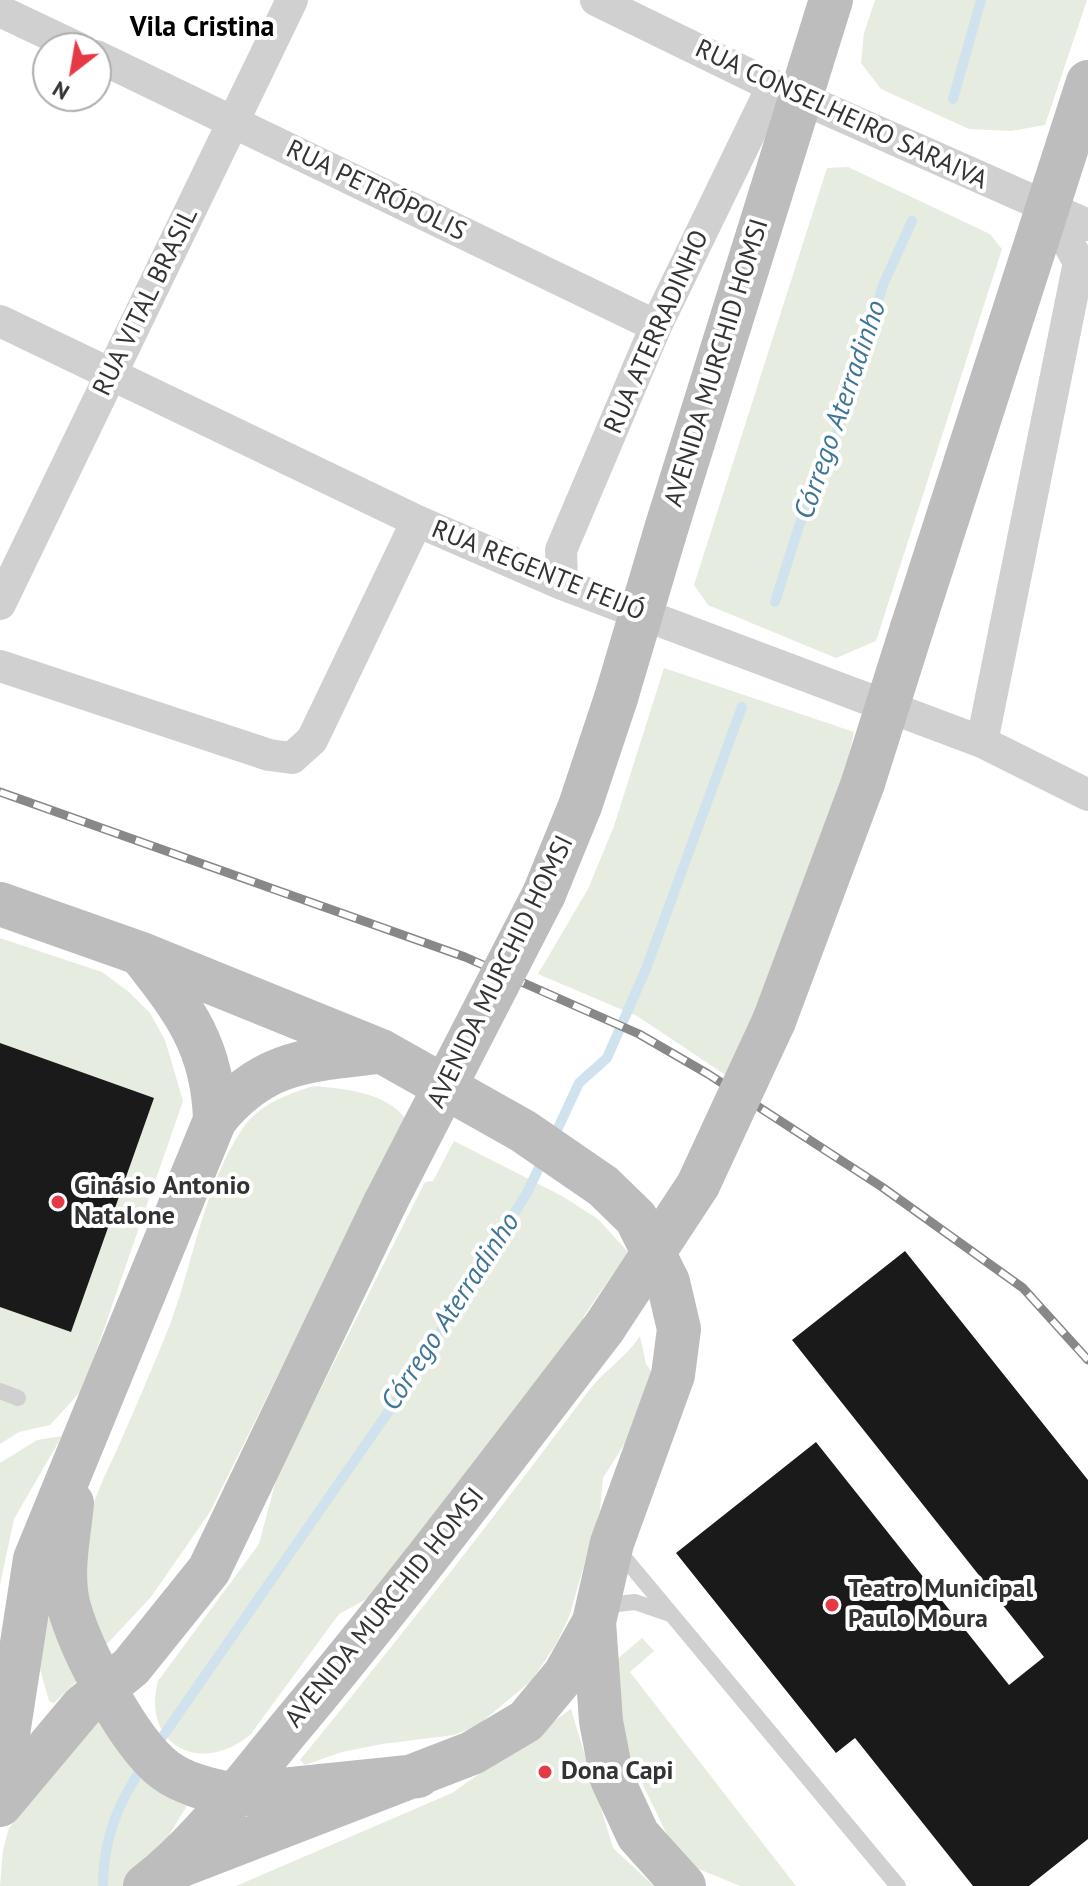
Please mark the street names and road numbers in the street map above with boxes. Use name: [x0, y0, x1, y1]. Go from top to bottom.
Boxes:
street label: RUA CONSELHEIRO SARAIVA: [690, 34, 992, 196]
street label: RUA PETRÓPOLIS: [281, 134, 471, 248]
street label: RUA VITAL BRASIL: [87, 203, 205, 401]
street label: AVENIDA MURCHID HOMSI: [658, 215, 776, 511]
street label: RUA ATERRADINHO: [598, 226, 716, 438]
street label: RUA REGENTE FEIJÓ: [427, 514, 649, 628]
street label: AVENIDA MURCHID HOMSI: [421, 831, 581, 1113]
street label: AVENIDA MURCHID HOMSI: [279, 1482, 491, 1734]

